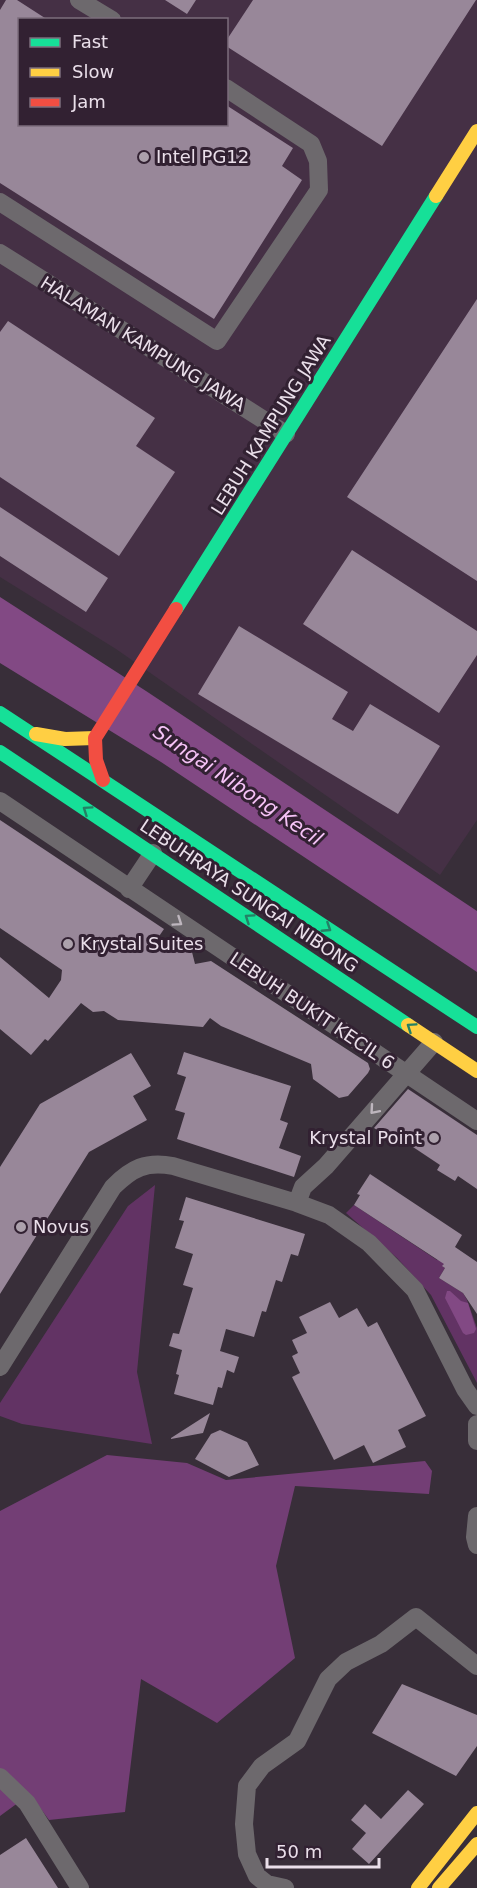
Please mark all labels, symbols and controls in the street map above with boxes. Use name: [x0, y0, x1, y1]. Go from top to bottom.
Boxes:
legend: [18, 18, 228, 126]
text: Fast: [72, 31, 108, 52]
text: Slow: [72, 61, 114, 82]
text: Jam: [71, 91, 106, 112]
place label: Intel PG12: [156, 146, 249, 167]
marker: Intel PG12: [137, 150, 151, 164]
street label: HALAMAN KAMPUNG JAWA: [37, 272, 250, 416]
street label: LEBUH KAMPUNG JAWA: [207, 330, 335, 519]
water label: Sungai Nibong Kecil: [149, 719, 328, 851]
one-way arrow: [82, 806, 93, 817]
street label: LEBUHRAYA SUNGAI NIBONG: [136, 815, 362, 977]
one-way arrow: [172, 914, 182, 926]
one-way arrow: [245, 914, 256, 925]
one-way arrow: [321, 921, 332, 932]
place label: Krystal Suites: [80, 933, 203, 954]
marker: Krystal Suites: [61, 937, 75, 951]
street label: LEBUH BUKIT KECIL 6: [226, 948, 398, 1073]
one-way arrow: [407, 1022, 417, 1034]
one-way arrow: [370, 1103, 381, 1114]
place label: Krystal Point: [309, 1127, 422, 1148]
marker: Krystal Point: [427, 1131, 441, 1145]
place label: Novus: [33, 1216, 89, 1237]
marker: Novus: [14, 1220, 28, 1234]
scale bar: [267, 1831, 380, 1869]
text: 50 m: [276, 1841, 322, 1862]

